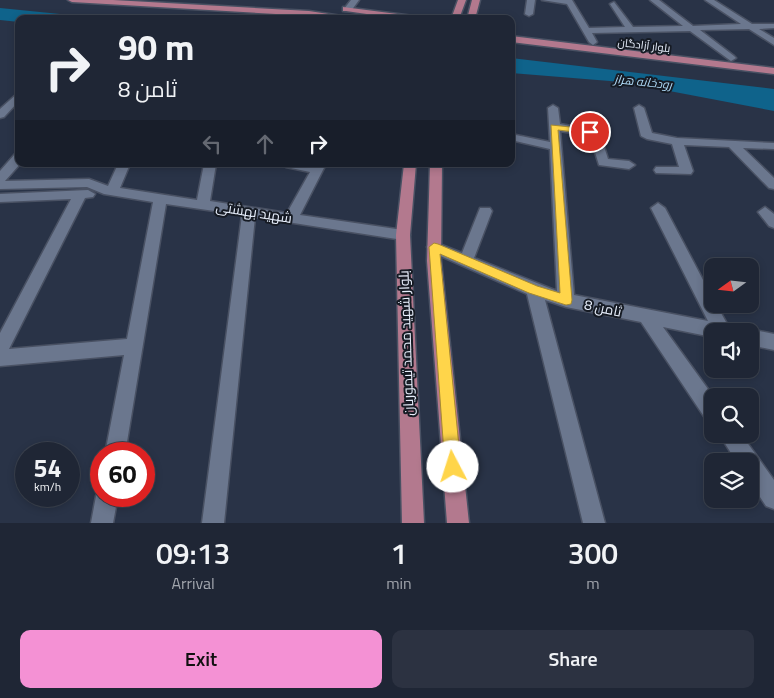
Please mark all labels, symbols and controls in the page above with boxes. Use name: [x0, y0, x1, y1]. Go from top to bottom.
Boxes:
text: 90 m: [118, 20, 194, 74]
street label: بلوار آزادگان: [617, 34, 671, 56]
icon: right: [35, 35, 100, 100]
water label: رودخانه هراز: [611, 69, 674, 94]
text: ثامن 8: [118, 72, 177, 106]
pin: [569, 111, 611, 153]
icon: arrive: [576, 118, 604, 146]
icon: left: [198, 130, 226, 158]
icon: ahead: [251, 130, 279, 158]
icon: right: [304, 130, 332, 158]
street label: شهید بهشتی: [214, 195, 294, 228]
north arrow: [704, 258, 759, 312]
map controls: [704, 258, 759, 508]
street label: بلوار شهید محمد تیموریان: [392, 270, 419, 416]
street label: ثامن 8: [583, 293, 624, 322]
button: sound: [704, 323, 759, 378]
button: search: [704, 388, 759, 443]
position arrow: [426, 440, 478, 492]
speed limit sign: 60: [90, 442, 155, 507]
text: 54: [33, 449, 62, 487]
button: layers: [704, 453, 759, 508]
text: km/h: [34, 477, 61, 496]
text: 09:13: [156, 530, 230, 576]
text: 1: [391, 530, 407, 576]
text: 300: [568, 530, 618, 576]
text: Arrival: [171, 571, 215, 595]
text: min: [386, 571, 412, 595]
text: m: [586, 571, 600, 595]
button: Exit: [20, 630, 382, 688]
button: Share: [392, 630, 754, 688]

